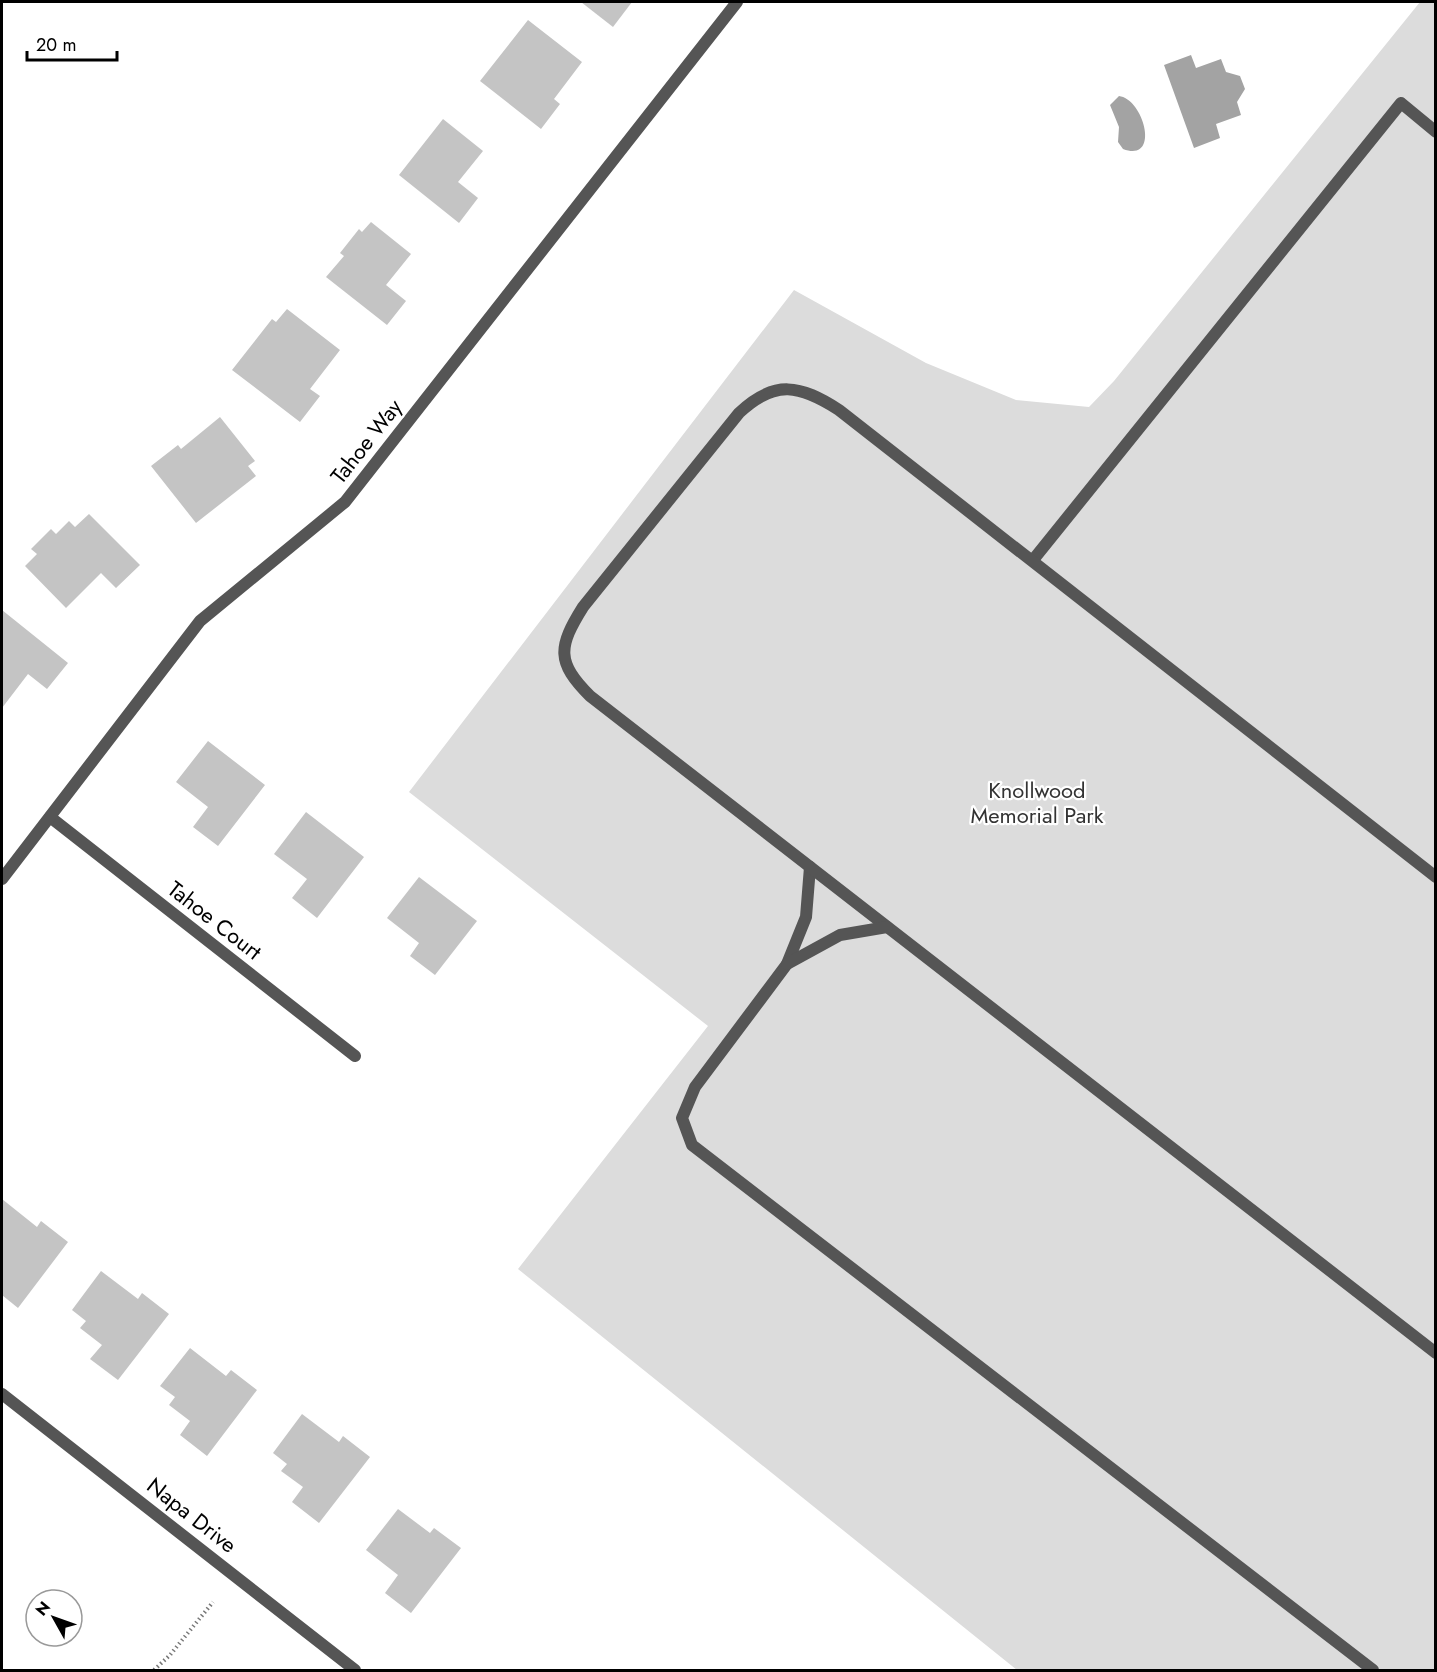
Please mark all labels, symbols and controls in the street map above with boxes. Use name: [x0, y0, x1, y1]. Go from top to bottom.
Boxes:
scale bar: [27, 24, 117, 62]
text: 20 m: [36, 32, 76, 58]
street label: Tahoe Way: [323, 392, 410, 490]
park label: Knollwood Memorial Park: [970, 774, 1104, 831]
street label: Tahoe Court: [161, 873, 269, 967]
street label: Napa Drive: [140, 1470, 244, 1560]
north arrow: [24, 1588, 84, 1648]
text: N: [30, 1596, 56, 1621]

